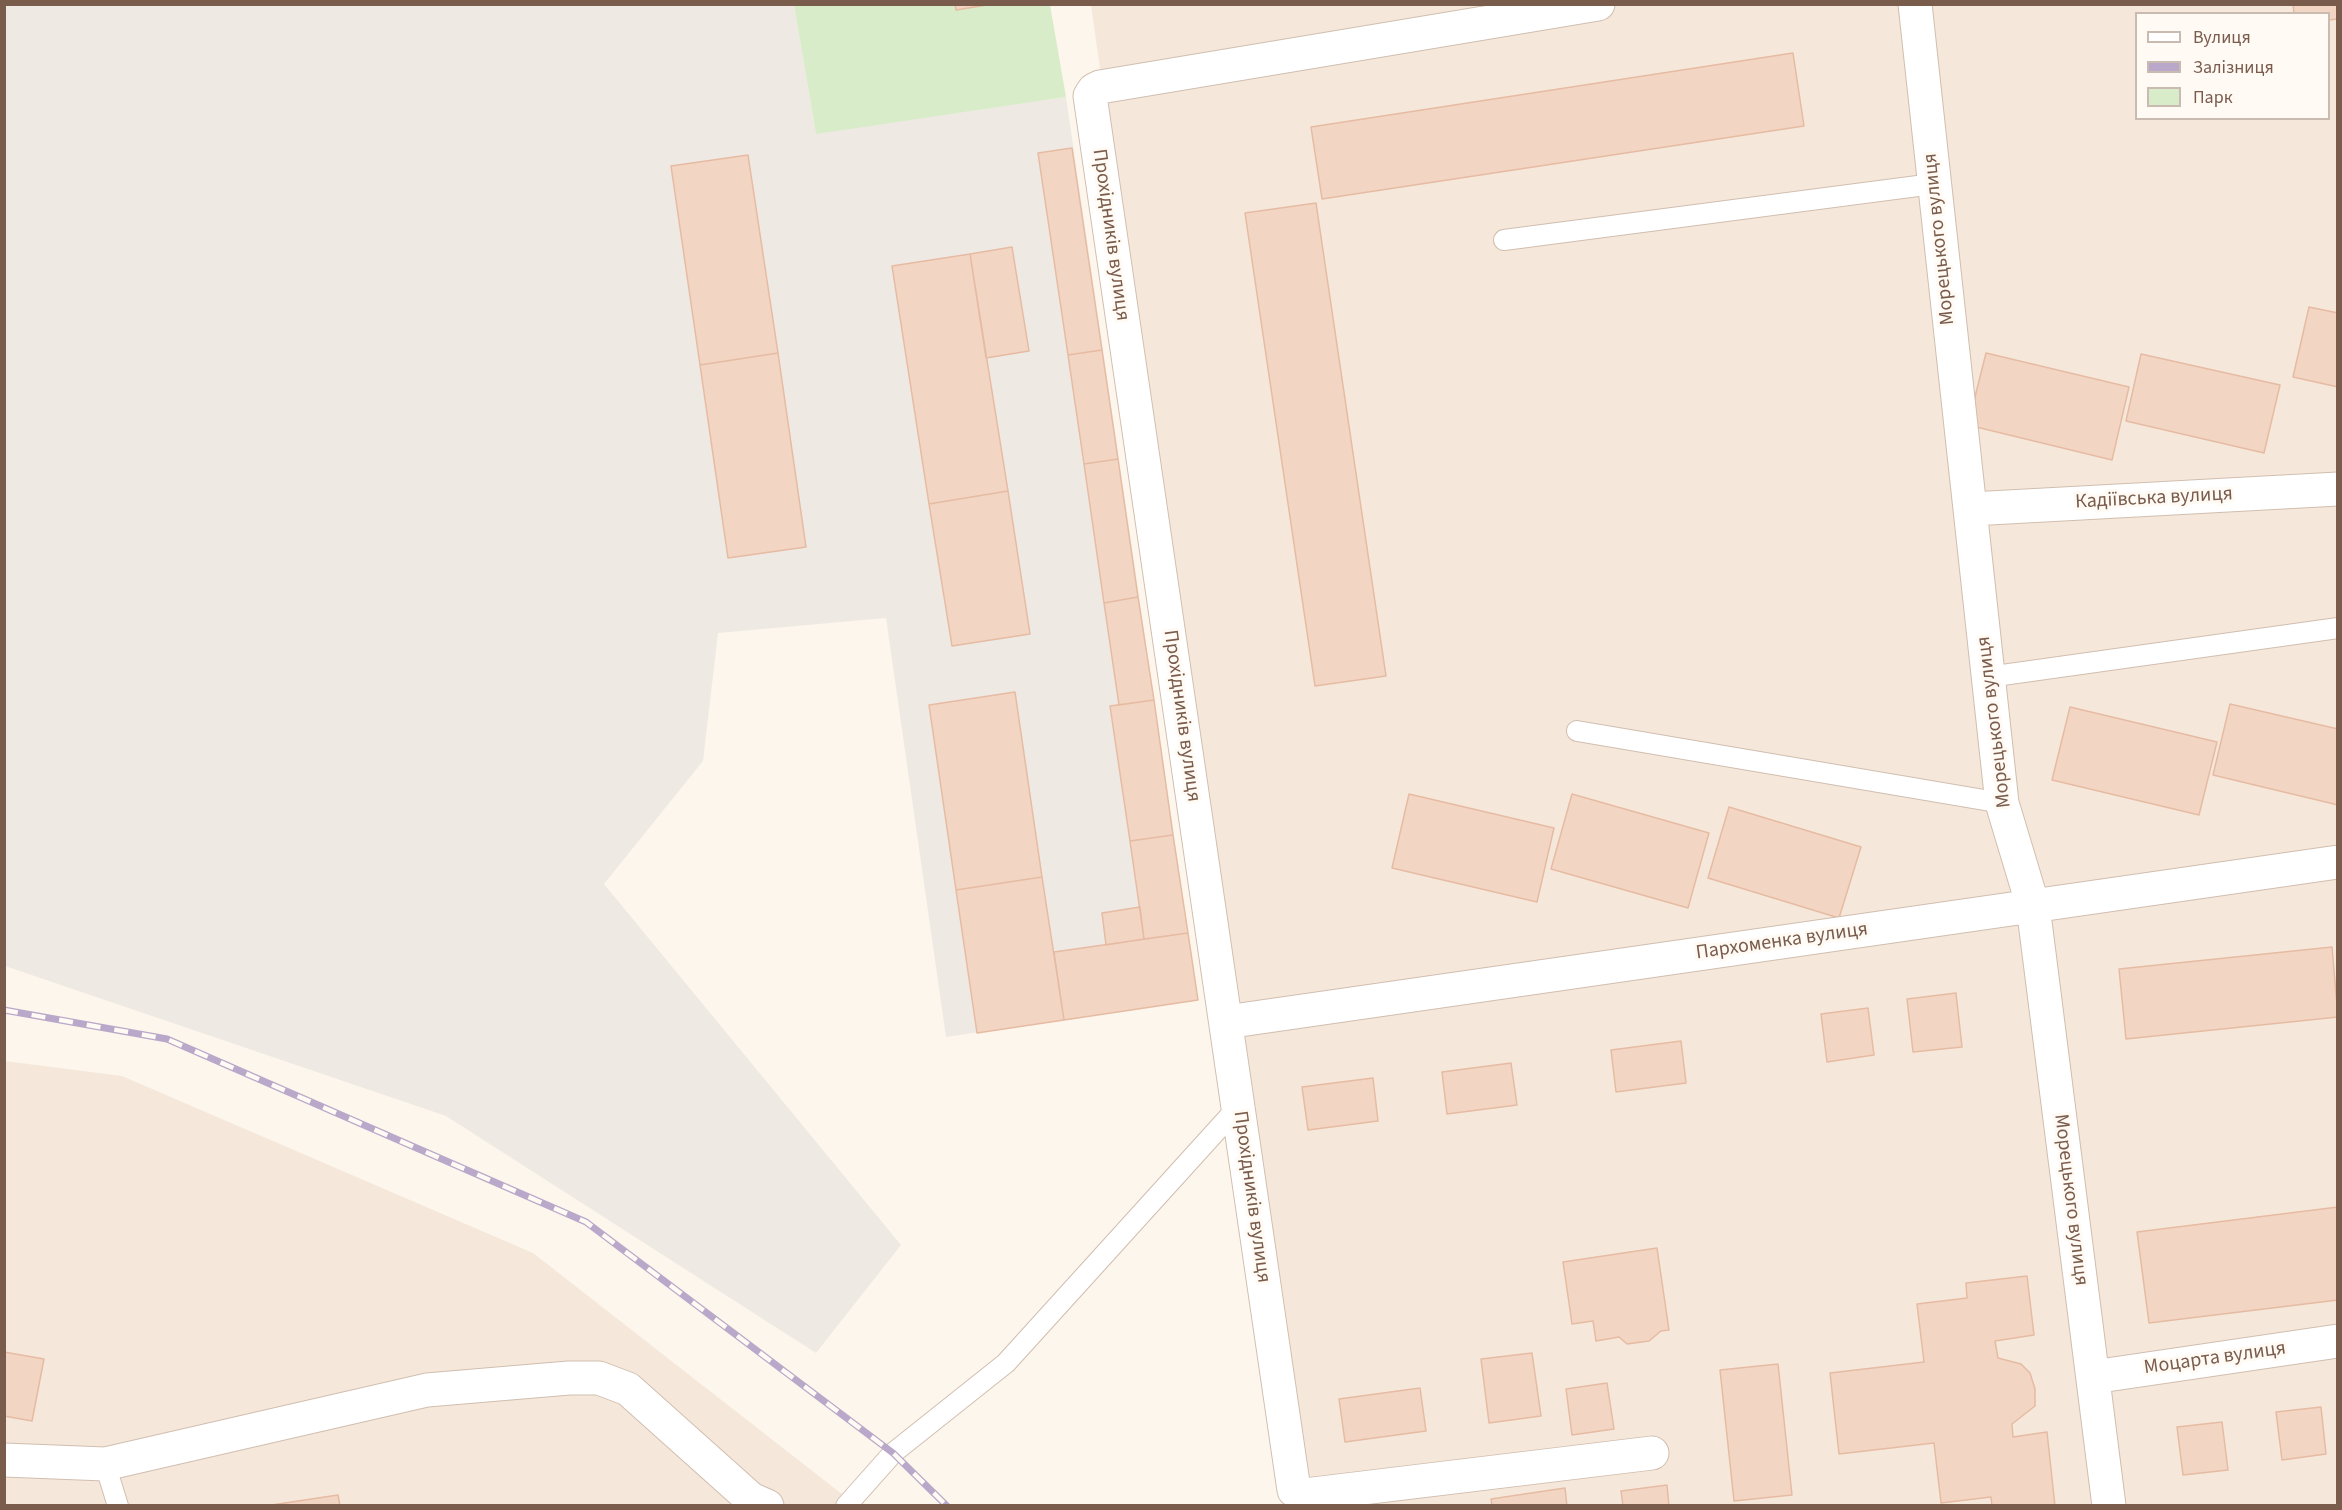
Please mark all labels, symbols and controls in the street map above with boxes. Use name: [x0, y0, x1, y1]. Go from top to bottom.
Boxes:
legend: [2135, 12, 2330, 120]
text: Вулиця: [2193, 25, 2251, 50]
text: Залізниця: [2193, 55, 2274, 80]
text: Парк: [2193, 85, 2233, 110]
street label: Прохідників вулиця: [1086, 148, 1134, 322]
street label: Морецького вулиця: [1919, 152, 1961, 326]
street label: Кадіївська вулиця: [2075, 483, 2233, 515]
street label: Прохідників вулиця: [1157, 629, 1205, 803]
street label: Морецького вулиця: [1973, 635, 2017, 809]
street label: Пархоменка вулиця: [1694, 918, 1870, 966]
street label: Прохідників вулиця: [1227, 1110, 1275, 1284]
street label: Морецького вулиця: [2048, 1113, 2092, 1287]
street label: Моцарта вулиця: [2143, 1337, 2287, 1381]

